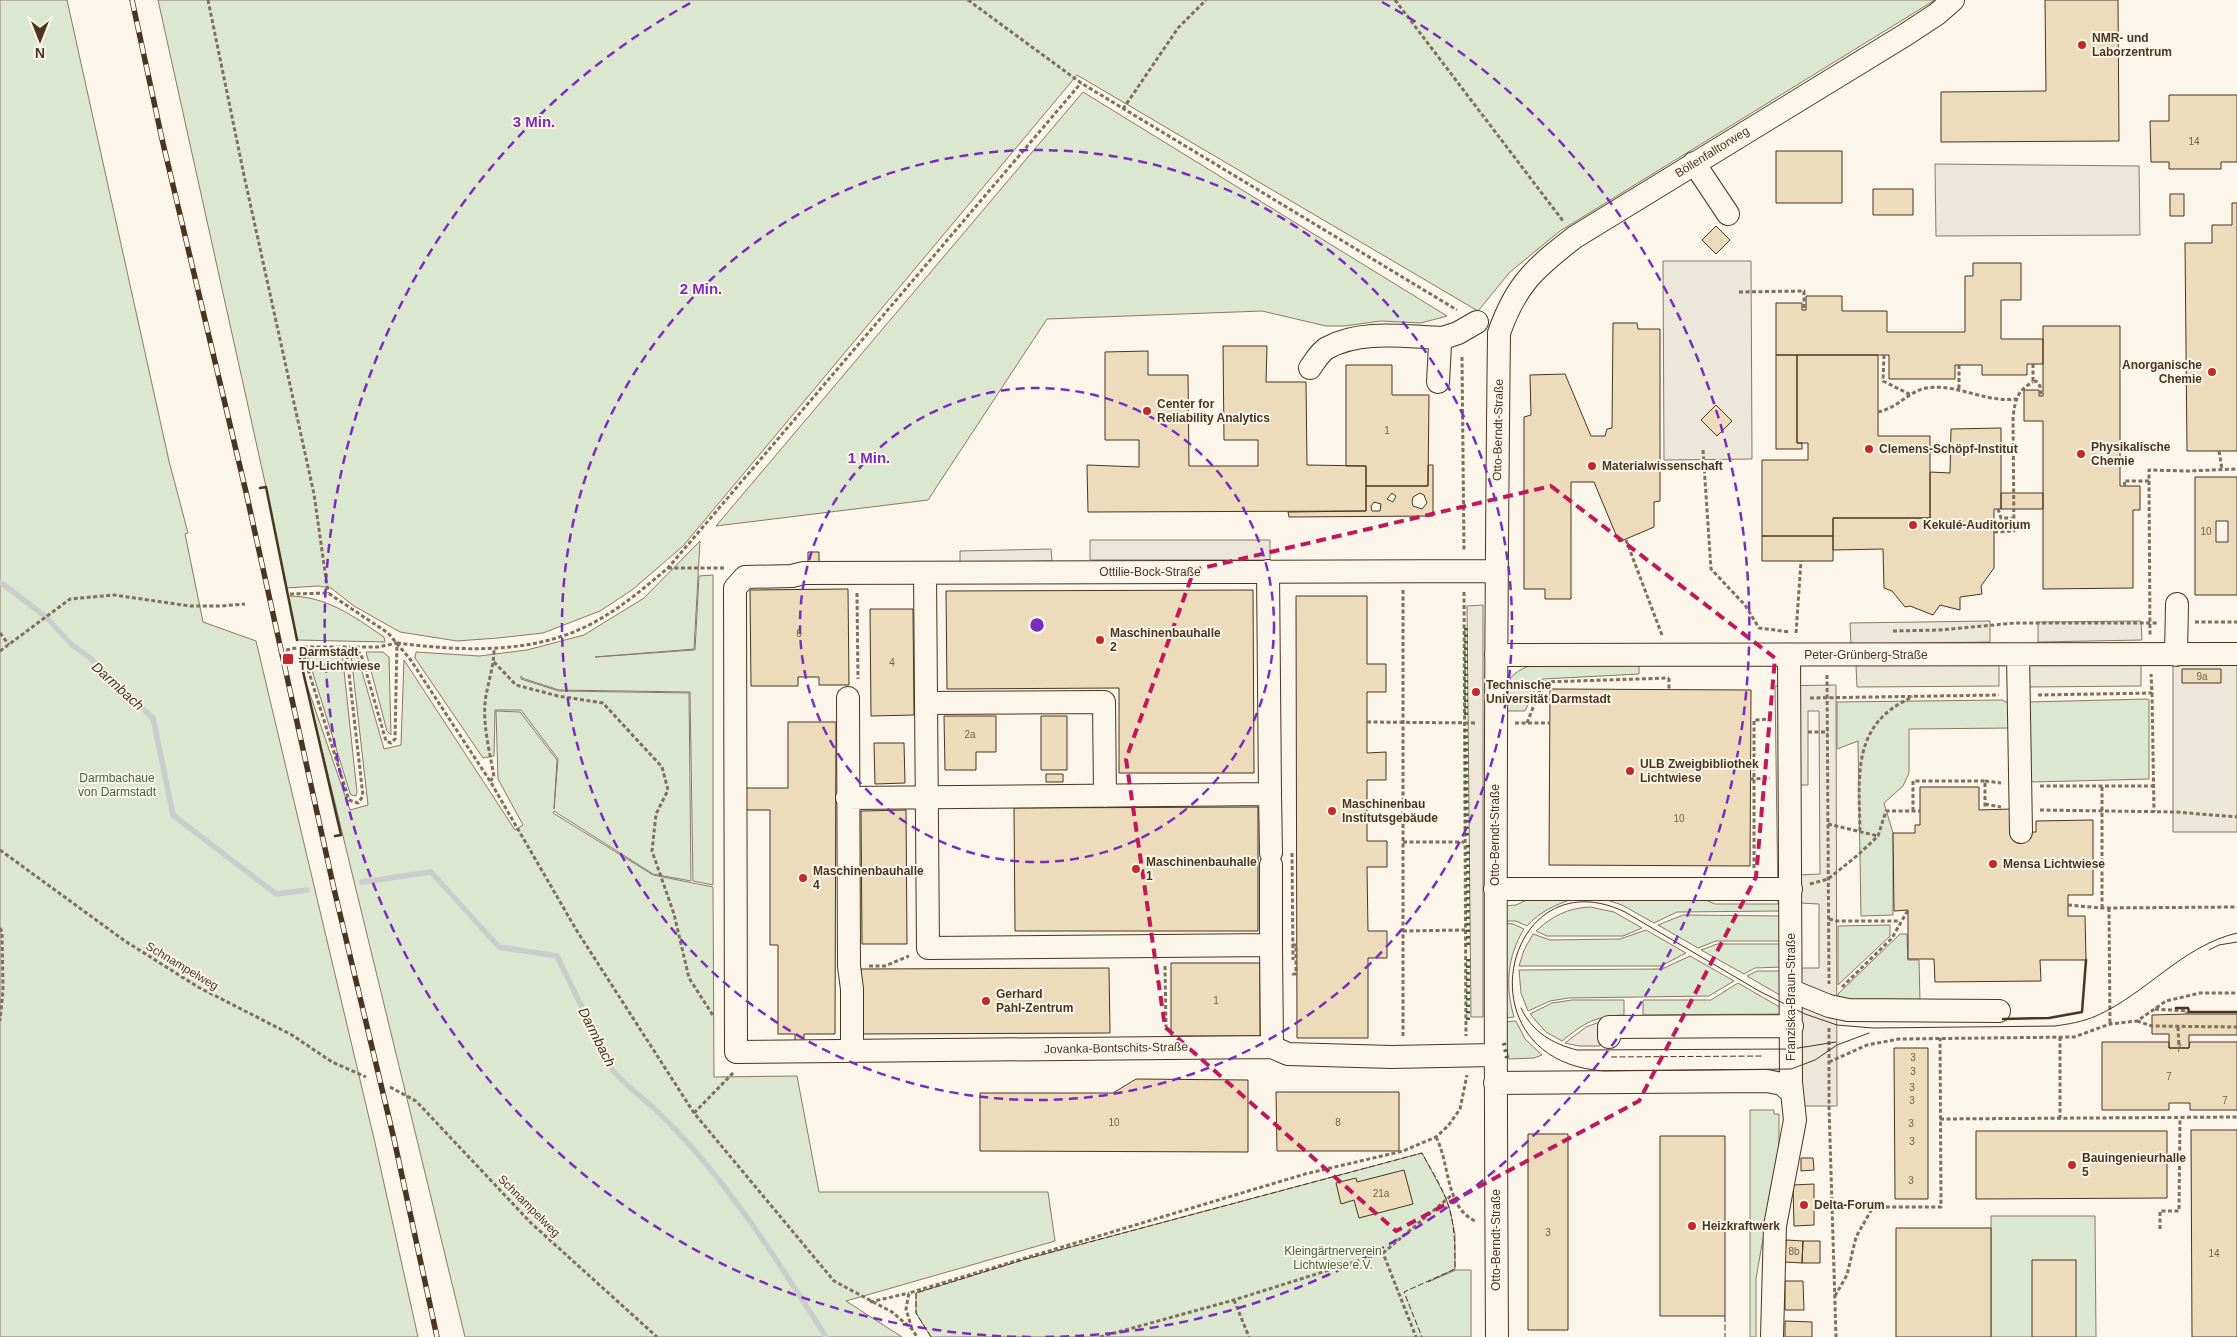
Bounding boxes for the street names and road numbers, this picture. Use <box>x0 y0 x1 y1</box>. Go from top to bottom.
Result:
street label: Böllenfalltorweg <box>1672 124 1752 180</box>
street label: Otto-Berndt-Straße <box>1490 379 1506 481</box>
street label: Ottilie-Bock-Straße <box>1099 565 1201 579</box>
street label: Peter-Grünberg-Straße <box>1804 648 1928 662</box>
street label: Otto-Berndt-Straße <box>1488 784 1502 886</box>
street label: Franziska-Braun-Straße <box>1784 933 1798 1061</box>
street label: Schnampelweg <box>143 939 221 993</box>
street label: Jovanka-Bontschits-Straße <box>1044 1040 1188 1056</box>
street label: Schnampelweg <box>495 1172 563 1240</box>
street label: Otto-Berndt-Straße <box>1489 1189 1503 1291</box>

